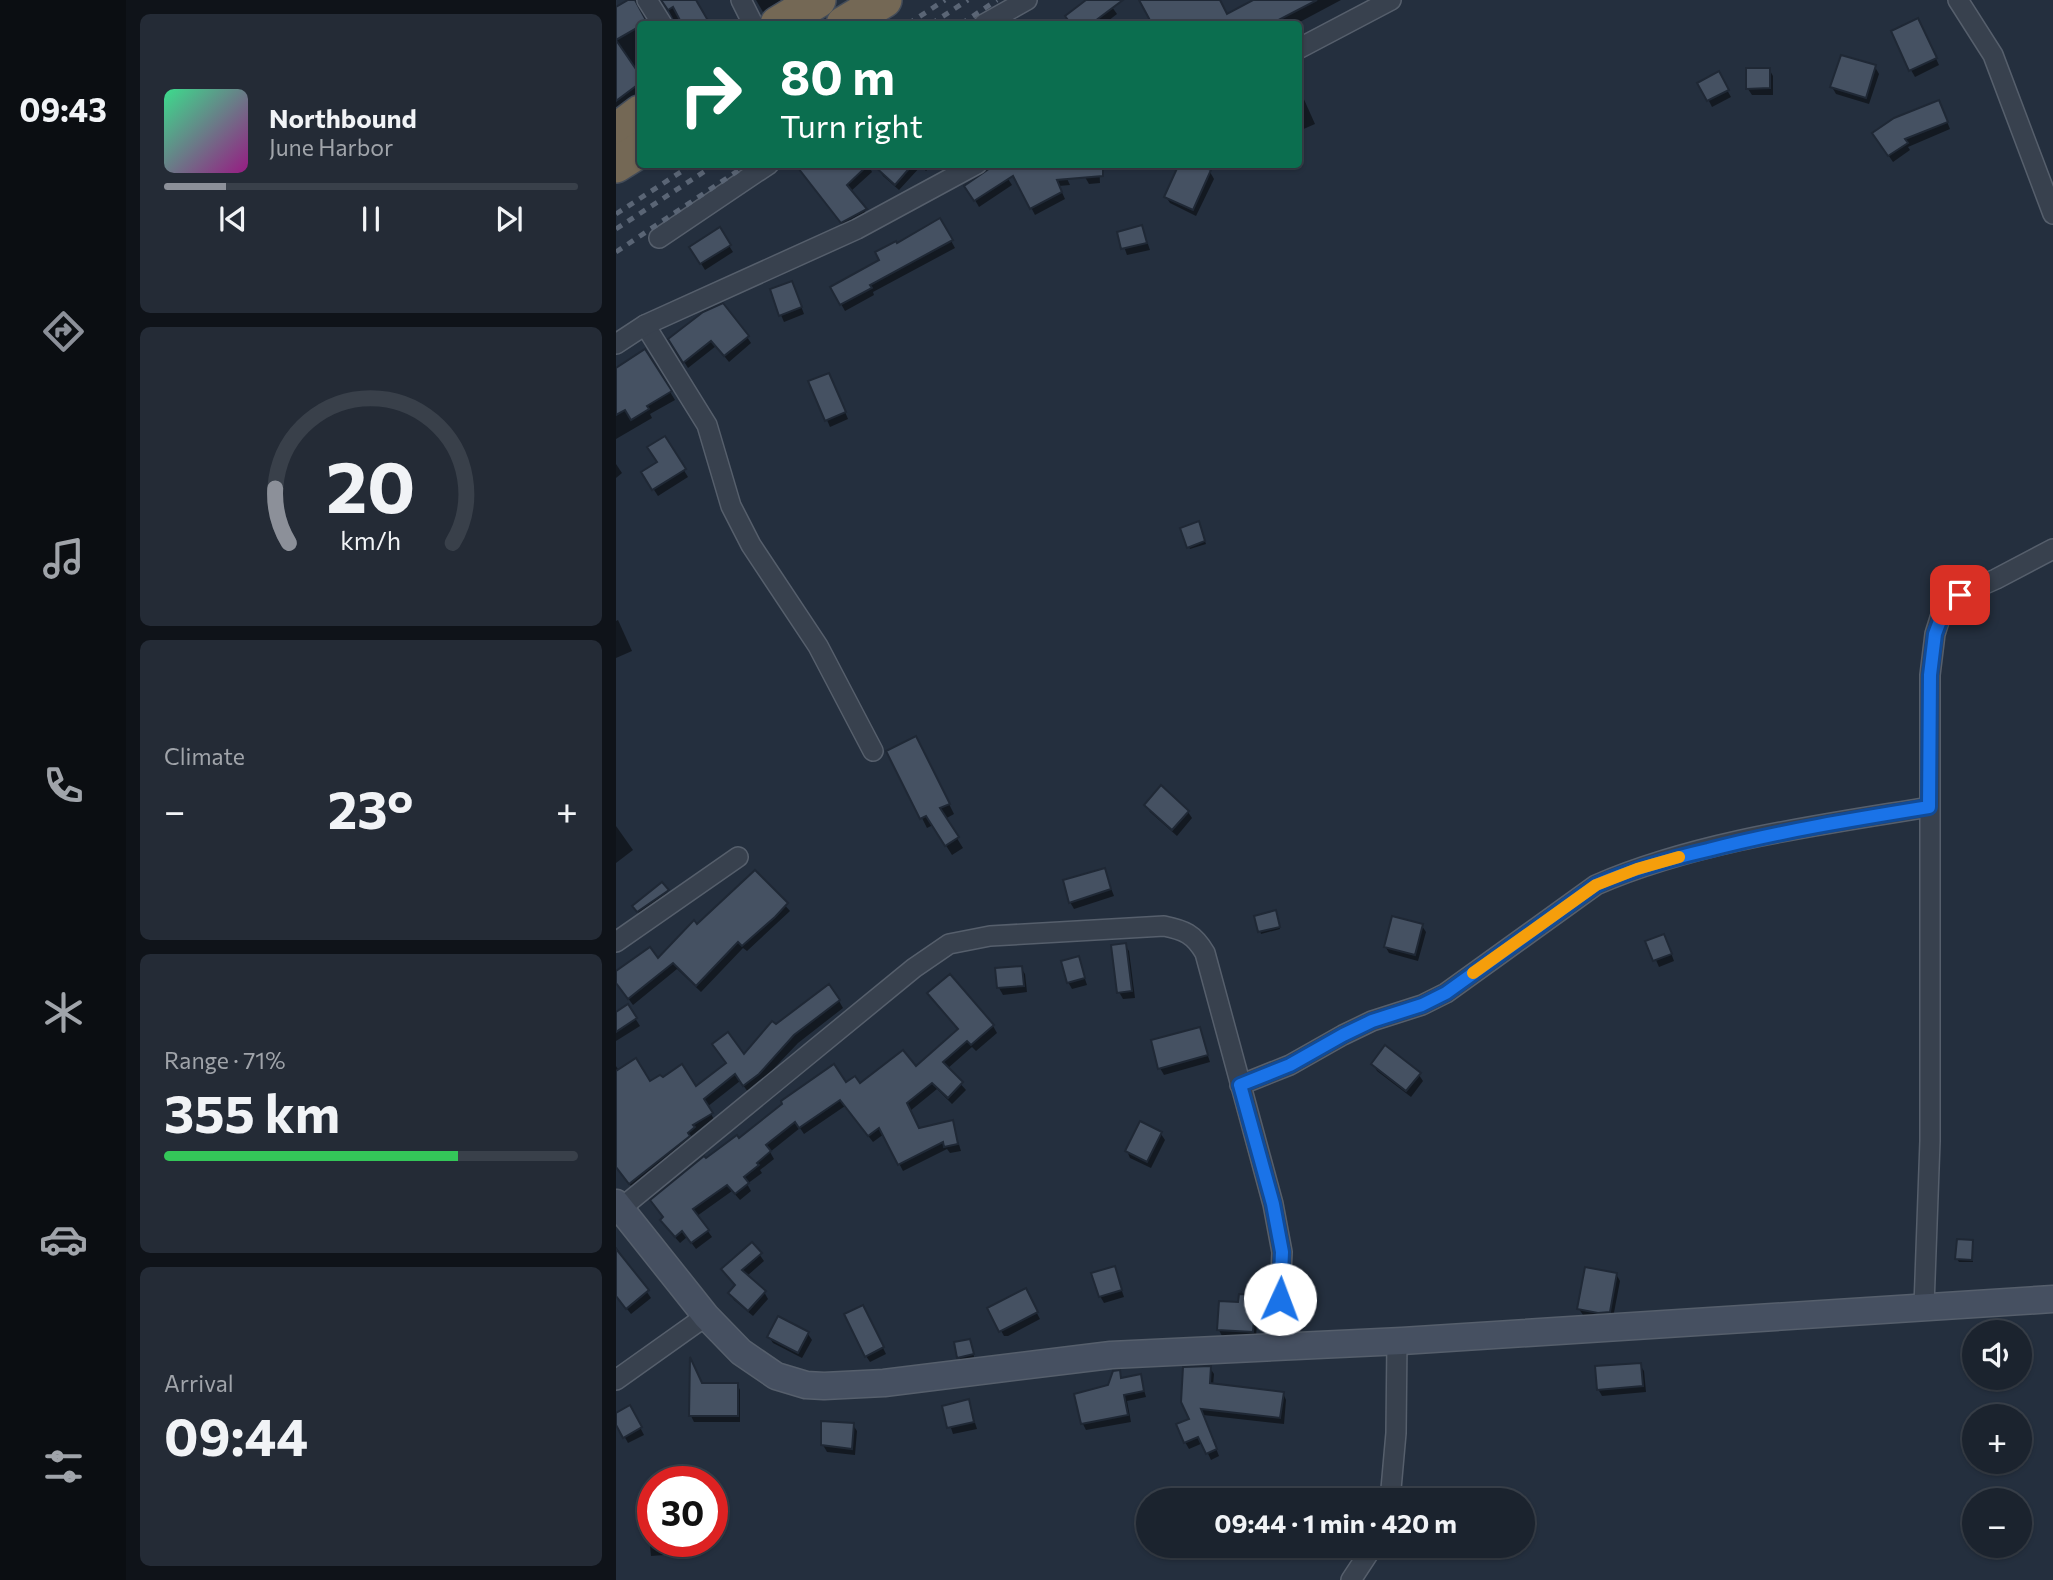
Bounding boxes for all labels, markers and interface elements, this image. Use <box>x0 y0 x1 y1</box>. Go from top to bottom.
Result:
text: 80 m <box>780 45 895 105</box>
icon: right <box>665 49 756 140</box>
text: 09:43 <box>19 89 107 129</box>
text: Northbound <box>269 102 417 133</box>
text: Turn right <box>780 105 923 145</box>
text: June Harbor <box>269 133 393 161</box>
icon: previous <box>214 200 252 238</box>
icon: pause <box>352 200 390 238</box>
icon: next <box>490 200 528 238</box>
icon: directions <box>39 307 88 356</box>
text: 20 <box>326 439 416 528</box>
text: km/h <box>341 525 401 555</box>
icon: music <box>39 534 88 583</box>
pin <box>1930 565 1990 625</box>
icon: arrive <box>1941 576 1979 614</box>
text: Climate <box>164 742 245 770</box>
icon: phone <box>39 761 88 810</box>
text: 23° <box>328 776 414 840</box>
text: − <box>164 786 186 833</box>
text: + <box>556 786 578 833</box>
icon: climate <box>39 988 88 1037</box>
text: Range · 71% <box>164 1046 285 1074</box>
text: 355 km <box>164 1080 340 1144</box>
icon: car <box>39 1215 88 1264</box>
position arrow <box>1243 1262 1317 1336</box>
map controls <box>1962 1320 2032 1558</box>
button: sound <box>1962 1320 2032 1390</box>
text: Arrival <box>164 1369 234 1397</box>
text: 09:44 <box>164 1403 308 1467</box>
button: + <box>1962 1404 2032 1474</box>
icon: filters <box>39 1442 88 1491</box>
speed limit sign: 30 <box>637 1466 728 1557</box>
button: − <box>1962 1488 2032 1558</box>
text: 09:44 · 1 min · 420 m <box>1214 1507 1457 1538</box>

